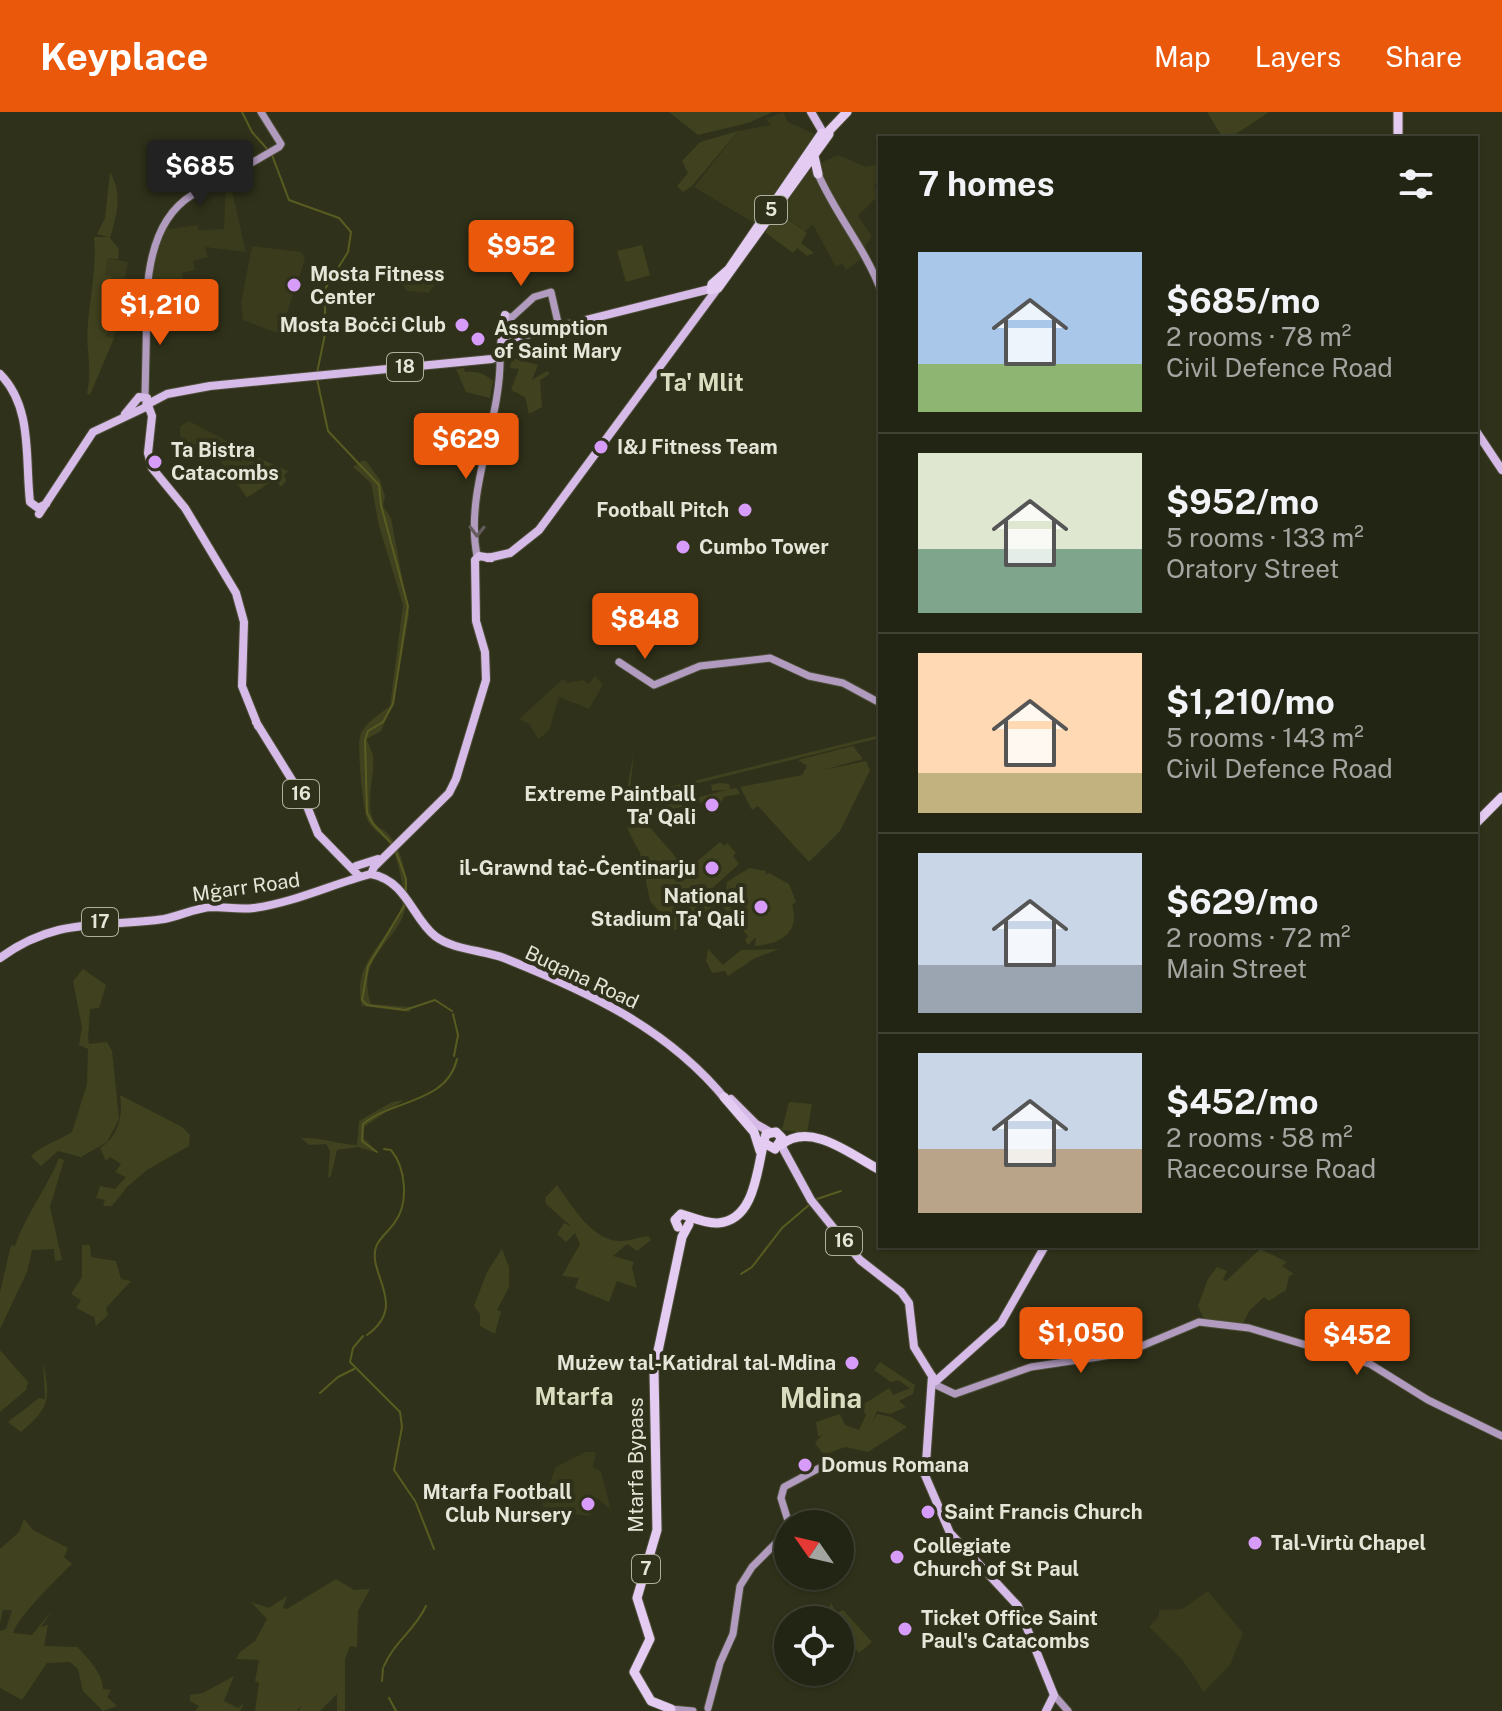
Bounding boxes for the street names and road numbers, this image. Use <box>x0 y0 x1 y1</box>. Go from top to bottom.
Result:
road number: 5 <box>755 196 787 224</box>
road number: 18 <box>387 353 423 381</box>
road number: 16 <box>283 780 319 808</box>
street label: Mġarr Road <box>191 868 301 906</box>
road number: 17 <box>82 908 118 936</box>
street label: Buqana Road <box>521 940 643 1014</box>
road number: 16 <box>826 1227 862 1255</box>
street label: Mtarfa Bypass <box>624 1397 648 1533</box>
road number: 7 <box>632 1555 660 1583</box>

